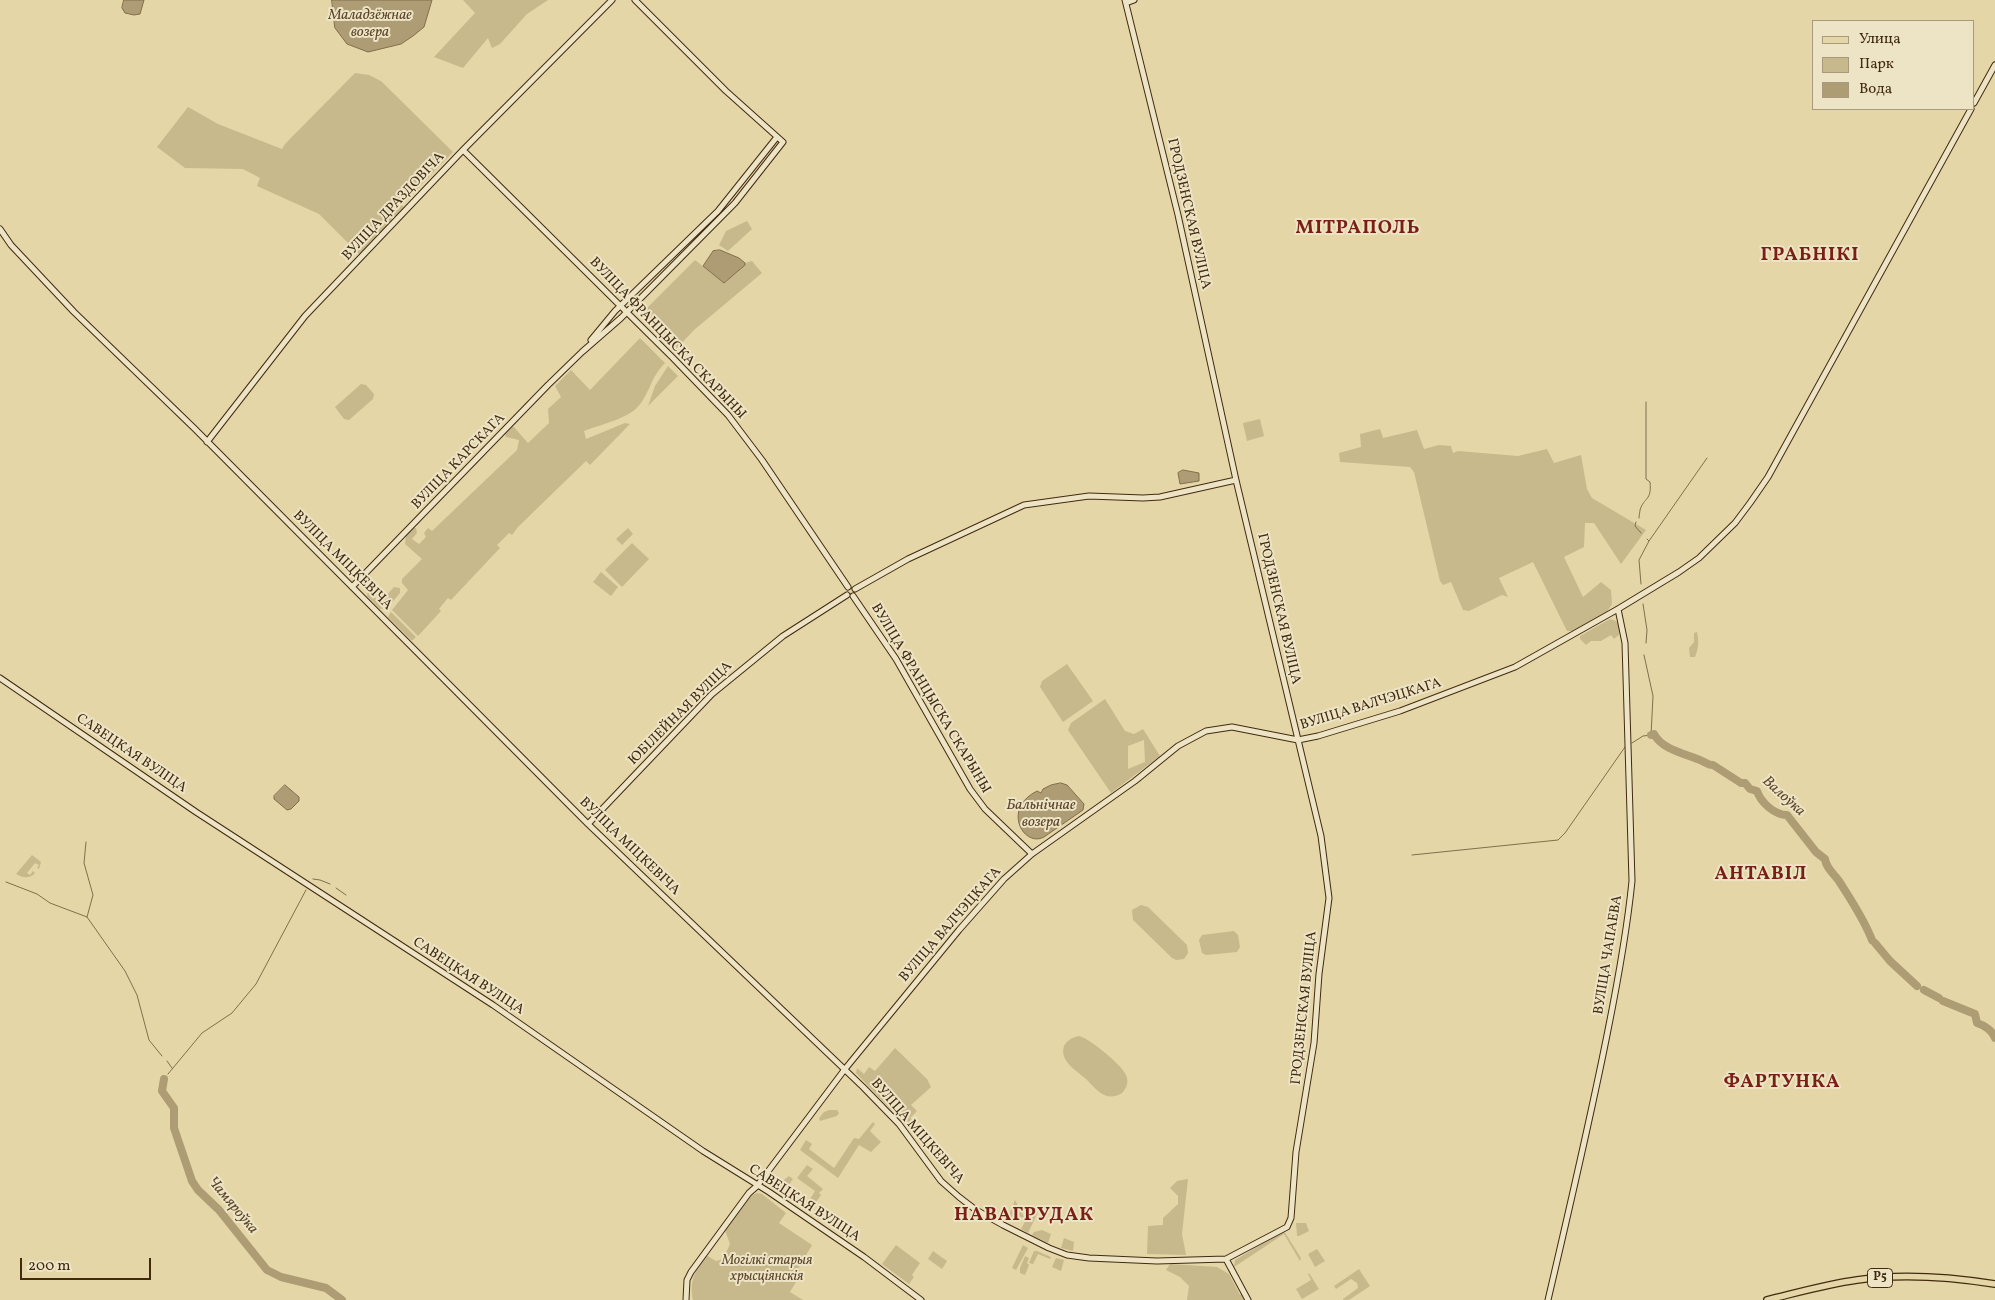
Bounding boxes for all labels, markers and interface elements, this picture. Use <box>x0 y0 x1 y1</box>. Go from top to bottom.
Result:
water label: Маладзёжнае возера <box>328 7 412 42</box>
legend <box>1812 20 1975 110</box>
text: Улица <box>1859 29 1901 50</box>
text: Парк <box>1859 54 1894 75</box>
text: Вода <box>1859 79 1892 100</box>
street label: ГРОДЗЕНСКАЯ ВУЛІЦА <box>1162 137 1214 291</box>
street label: ВУЛІЦА ДРАЗДОВІЧА <box>339 149 449 265</box>
district label: МІТРАПОЛЬ <box>1294 219 1422 241</box>
district label: ГРАБНІКІ <box>1760 246 1860 268</box>
street label: ВУЛІЦА ФРАНЦЫСКА СКАРЫНЫ <box>585 255 749 423</box>
street label: ВУЛІЦА КАРСКАГА <box>409 410 509 514</box>
street label: ВУЛІЦА МІЦКЕВІЧА <box>289 508 395 614</box>
street label: ГРОДЗЕНСКАЯ ВУЛІЦА <box>1252 532 1304 686</box>
street label: ВУЛІЦА ФРАНЦЫСКА СКАРЫНЫ <box>866 601 994 797</box>
street label: ЮБІЛЕЙНАЯ ВУЛІЦА <box>626 659 736 769</box>
street label: ВУЛІЦА ВАЛЧЭЦКАГА <box>1298 675 1444 735</box>
street label: САВЕЦКАЯ ВУЛІЦА <box>73 711 189 797</box>
water label: Валоўка <box>1758 773 1808 821</box>
street label: ВУЛІЦА МІЦКЕВІЧА <box>575 794 683 900</box>
water label: Бальнічнае возера <box>1007 797 1075 832</box>
street label: ВУЛІЦА ВАЛЧЭЦКАГА <box>896 864 1006 986</box>
district label: АНТАВІЛ <box>1714 865 1808 887</box>
street label: ВУЛІЦА ЧАПАЕВА <box>1591 894 1627 1016</box>
street label: ГРОДЗЕНСКАЯ ВУЛІЦА <box>1289 930 1321 1086</box>
street label: САВЕЦКАЯ ВУЛІЦА <box>409 935 527 1019</box>
district label: ФАРТУНКА <box>1722 1073 1842 1095</box>
street label: ВУЛІЦА МІЦКЕВІЧА <box>867 1076 967 1188</box>
street label: САВЕЦКАЯ ВУЛІЦА <box>745 1162 863 1246</box>
water label: Чамяроўка <box>203 1174 261 1238</box>
district label: НАВАГРУДАК <box>953 1206 1095 1228</box>
scale bar <box>22 1248 154 1280</box>
park label: Могілкі старыя хрысціянскія <box>722 1253 812 1285</box>
text: 200 m <box>28 1256 71 1277</box>
road number: Р5 <box>1868 1268 1892 1288</box>

